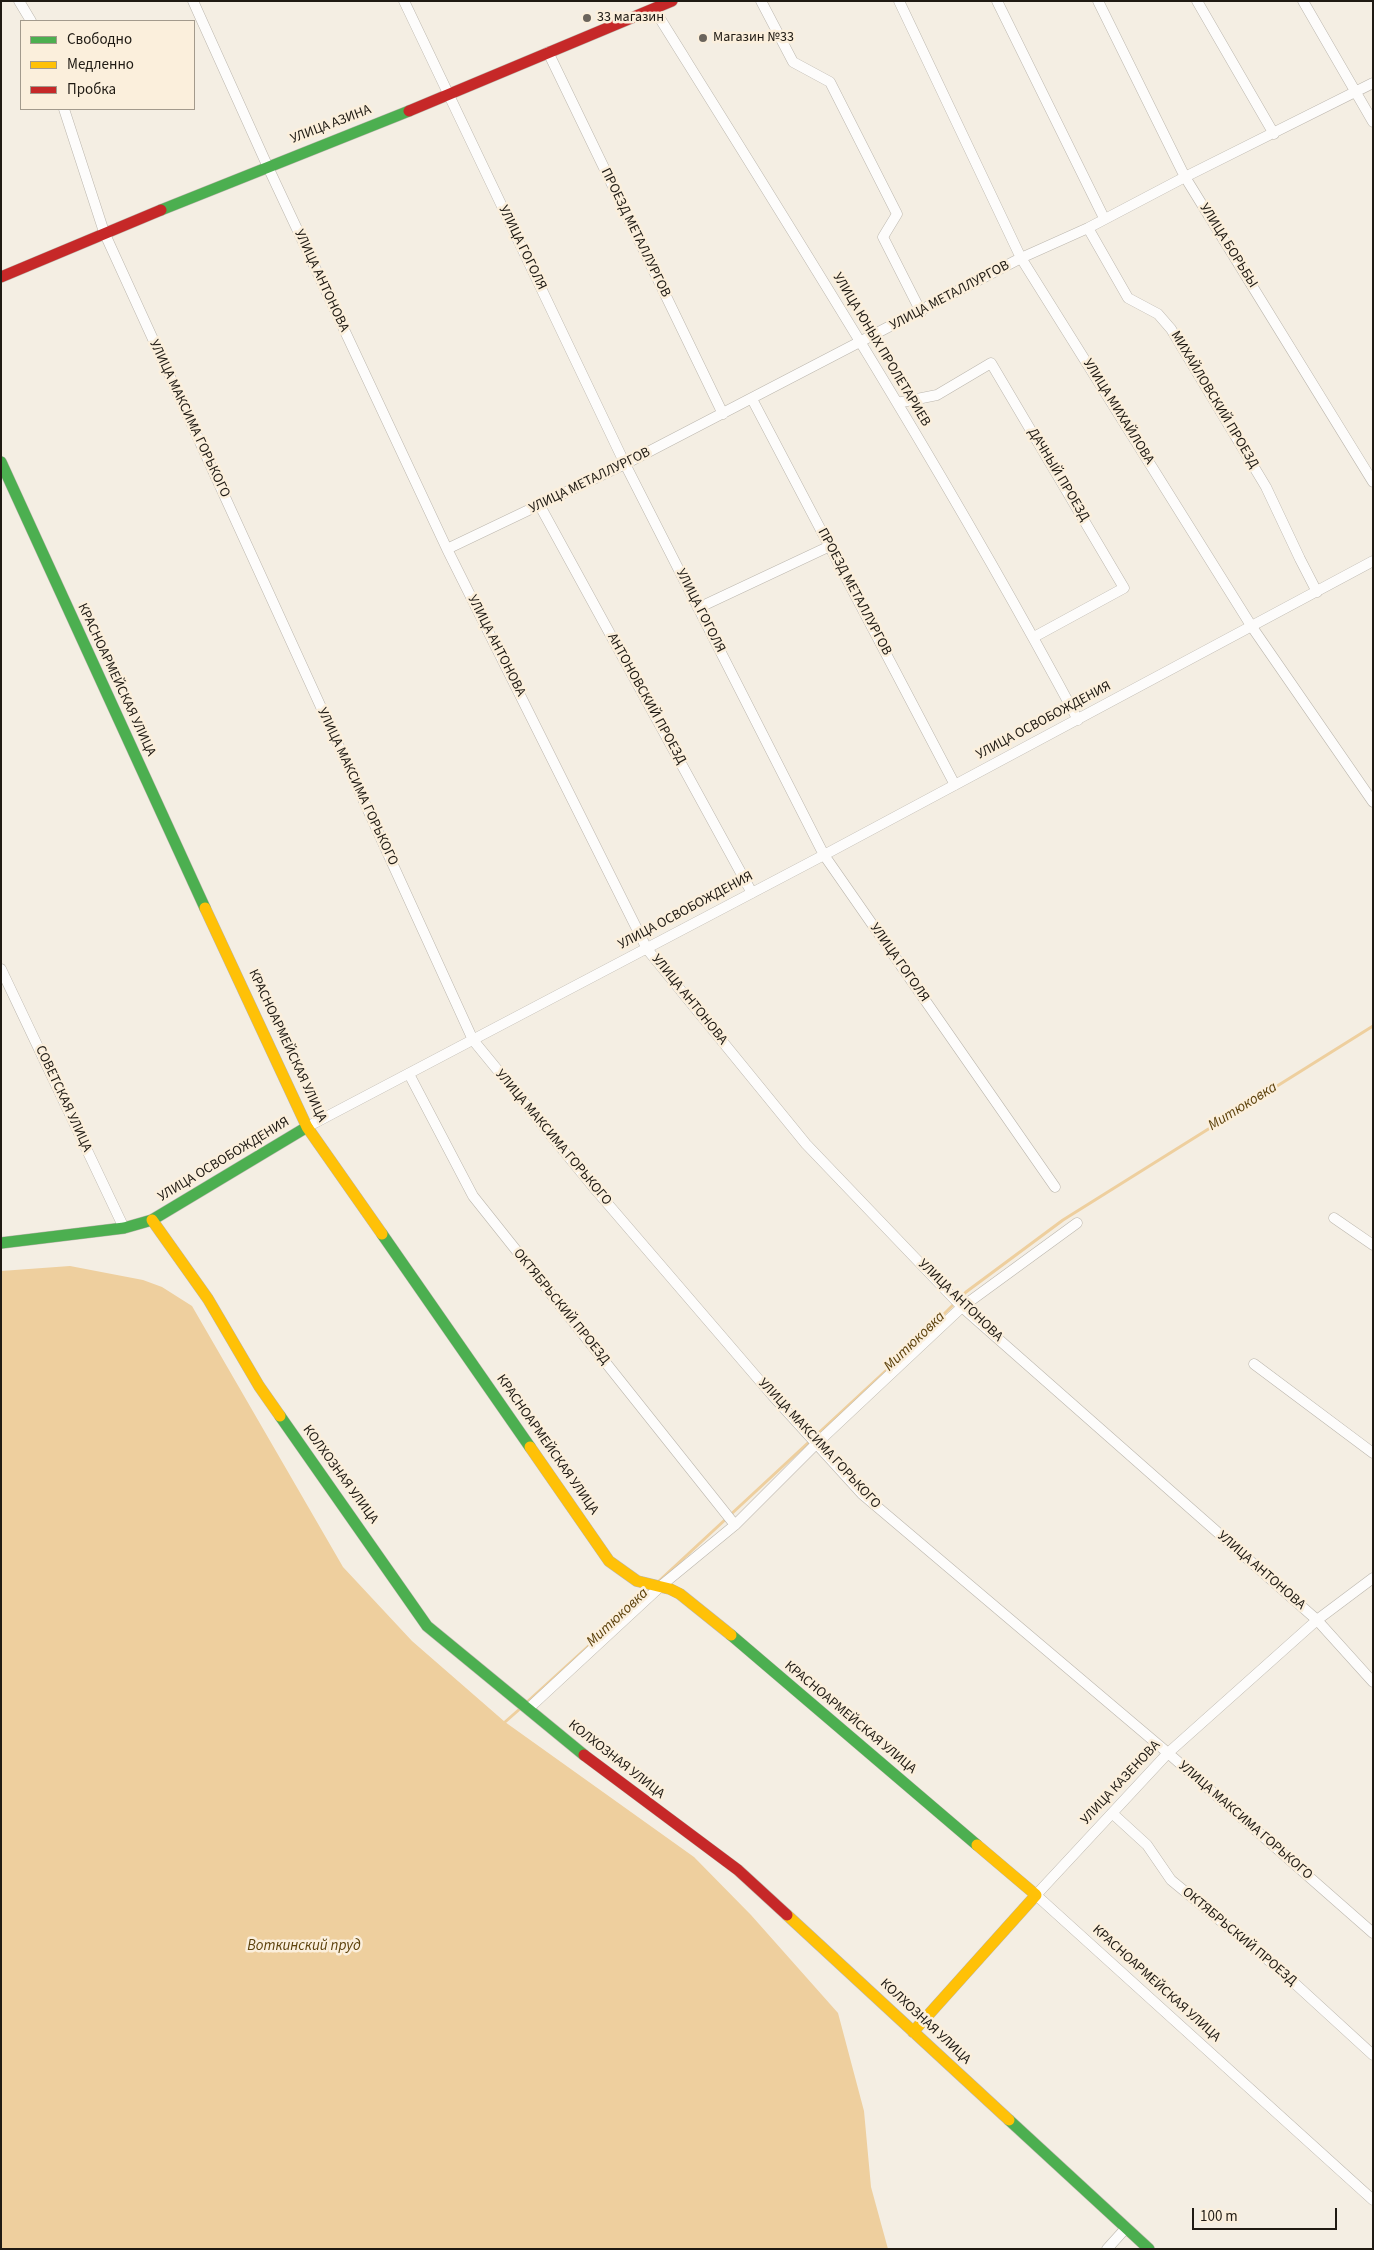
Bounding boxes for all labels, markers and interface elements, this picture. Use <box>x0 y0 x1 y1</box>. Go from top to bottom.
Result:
place label: 33 магазин <box>597 10 664 26</box>
marker: 33 магазин <box>581 12 593 24</box>
legend <box>20 20 195 110</box>
text: Свободно <box>67 29 132 50</box>
place label: Магазин №33 <box>713 30 794 46</box>
marker: Магазин №33 <box>697 32 709 44</box>
text: Медленно <box>67 54 134 75</box>
text: Пробка <box>67 79 116 100</box>
street label: УЛИЦА АЗИНА <box>288 102 374 148</box>
street label: ПРОЕЗД МЕТАЛЛУРГОВ <box>596 166 674 300</box>
street label: УЛИЦА БОРЬБЫ <box>1195 201 1261 291</box>
street label: УЛИЦА ГОГОЛЯ <box>494 203 550 293</box>
street label: УЛИЦА АНТОНОВА <box>290 227 352 335</box>
street label: УЛИЦА МЕТАЛЛУРГОВ <box>887 257 1013 335</box>
street label: УЛИЦА ЮНЫХ ПРОЛЕТАРИЕВ <box>828 270 934 430</box>
street label: МИХАЙЛОВСКИЙ ПРОЕЗД <box>1166 328 1262 472</box>
street label: УЛИЦА МАКСИМА ГОРЬКОГО <box>145 337 233 501</box>
street label: УЛИЦА МИХАЙЛОВА <box>1079 356 1157 468</box>
street label: ДАЧНЫЙ ПРОЕЗД <box>1024 425 1092 525</box>
street label: УЛИЦА МЕТАЛЛУРГОВ <box>527 444 653 518</box>
street label: ПРОЕЗД МЕТАЛЛУРГОВ <box>813 526 895 658</box>
street label: УЛИЦА ГОГОЛЯ <box>672 566 728 656</box>
street label: УЛИЦА АНТОНОВА <box>463 593 529 699</box>
street label: КРАСНОАРМЕЙСКАЯ УЛИЦА <box>73 601 159 759</box>
street label: АНТОНОВСКИЙ ПРОЕЗД <box>603 631 689 767</box>
street label: УЛИЦА ОСВОБОЖДЕНИЯ <box>974 678 1114 764</box>
street label: УЛИЦА МАКСИМА ГОРЬКОГО <box>313 705 401 869</box>
street label: УЛИЦА ОСВОБОЖДЕНИЯ <box>616 868 756 954</box>
street label: УЛИЦА ГОГОЛЯ <box>866 921 932 1005</box>
street label: УЛИЦА АНТОНОВА <box>647 951 731 1049</box>
street label: КРАСНОАРМЕЙСКАЯ УЛИЦА <box>244 967 330 1125</box>
street label: СОВЕТСКАЯ УЛИЦА <box>31 1043 95 1155</box>
street label: УЛИЦА МАКСИМА ГОРЬКОГО <box>491 1067 615 1209</box>
water label: Митюковка <box>1205 1079 1281 1135</box>
street label: УЛИЦА ОСВОБОЖДЕНИЯ <box>155 1114 293 1206</box>
street label: ОКТЯБРЬСКИЙ ПРОЕЗД <box>509 1246 613 1368</box>
street label: УЛИЦА АНТОНОВА <box>914 1256 1006 1346</box>
water label: Митюковка <box>881 1308 949 1376</box>
street label: КРАСНОАРМЕЙСКАЯ УЛИЦА <box>492 1372 602 1518</box>
street label: УЛИЦА МАКСИМА ГОРЬКОГО <box>754 1375 884 1513</box>
street label: КОЛХОЗНАЯ УЛИЦА <box>299 1422 381 1528</box>
street label: УЛИЦА АНТОНОВА <box>1214 1528 1308 1614</box>
water label: Митюковка <box>583 1585 653 1651</box>
street label: КРАСНОАРМЕЙСКАЯ УЛИЦА <box>781 1658 919 1778</box>
street label: КОЛХОЗНАЯ УЛИЦА <box>564 1717 668 1803</box>
street label: УЛИЦА КАЗЕНОВА <box>1078 1737 1164 1829</box>
street label: УЛИЦА МАКСИМА ГОРЬКОГО <box>1175 1758 1315 1884</box>
street label: ОКТЯБРЬСКИЙ ПРОЕЗД <box>1178 1884 1300 1990</box>
street label: КРАСНОАРМЕЙСКАЯ УЛИЦА <box>1088 1922 1224 2046</box>
water label: Воткинский пруд <box>247 1938 361 1956</box>
street label: КОЛХОЗНАЯ УЛИЦА <box>876 1976 974 2068</box>
scale bar <box>1194 2198 1339 2230</box>
text: 100 m <box>1200 2206 1238 2227</box>

